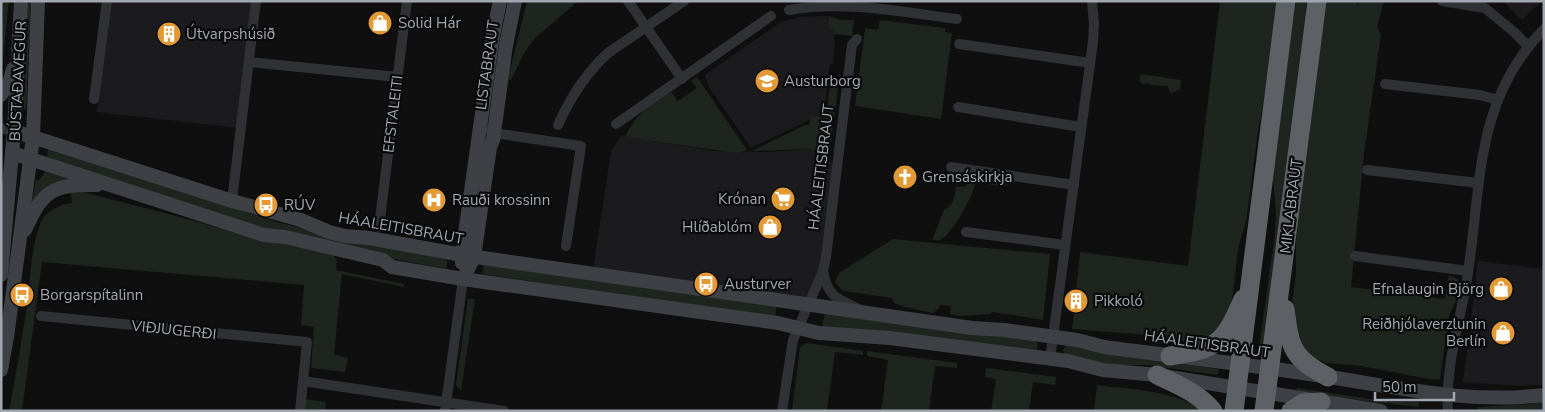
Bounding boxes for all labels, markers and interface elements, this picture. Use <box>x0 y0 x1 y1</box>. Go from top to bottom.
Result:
shop icon: Solid Hár <box>367 10 393 36</box>
place label: Solid Hár <box>398 13 461 33</box>
street label: LISTABRAUT <box>471 19 503 111</box>
street label: BÚSTAÐAVEGUR <box>4 20 31 142</box>
building icon: Útvarpshúsið <box>156 21 182 47</box>
place label: Útvarpshúsið <box>186 23 275 44</box>
school or university icon: Austurborg <box>754 68 780 94</box>
place label: Austurborg <box>784 71 861 91</box>
street label: EFSTALEITI <box>378 74 408 154</box>
street label: HÁALEITISBRAUT <box>803 103 839 231</box>
street label: MIKLABRAUT <box>1275 157 1307 255</box>
church icon: Grensáskirkja <box>892 164 918 190</box>
place label: Grensáskirkja <box>922 167 1012 187</box>
supermarket icon: Krónan <box>770 186 796 212</box>
hospital icon: Rauði krossinn <box>421 187 447 213</box>
place label: Krónan <box>718 189 766 209</box>
place label: Rauði krossinn <box>452 190 550 210</box>
bus stop icon: RÚV <box>253 192 279 218</box>
place label: RÚV <box>284 194 316 215</box>
street label: HÁALEITISBRAUT <box>337 207 465 249</box>
shop icon: Hlíðablóm <box>757 214 783 240</box>
place label: Hlíðablóm <box>682 217 752 237</box>
bus stop icon: Austurver <box>693 271 719 297</box>
place label: Austurver <box>724 274 792 294</box>
shop icon: Efnalaugin Björg <box>1488 276 1514 302</box>
place label: Efnalaugin Björg <box>1372 279 1484 299</box>
bus stop icon: Borgarspítalinn <box>9 282 35 308</box>
place label: Borgarspítalinn <box>40 285 143 305</box>
building icon: Pikkoló <box>1063 288 1089 314</box>
place label: Pikkoló <box>1094 291 1143 311</box>
place label: Reiðhjólaverzlunin Berlín <box>1362 314 1486 351</box>
street label: VIÐJUGERÐI <box>130 315 217 344</box>
shop icon: Reiðhjólaverzlunin Berlín <box>1490 320 1516 346</box>
street label: HÁALEITISBRAUT <box>1143 325 1271 363</box>
scale bar <box>1375 370 1454 402</box>
text: 50 m <box>1382 377 1417 397</box>

